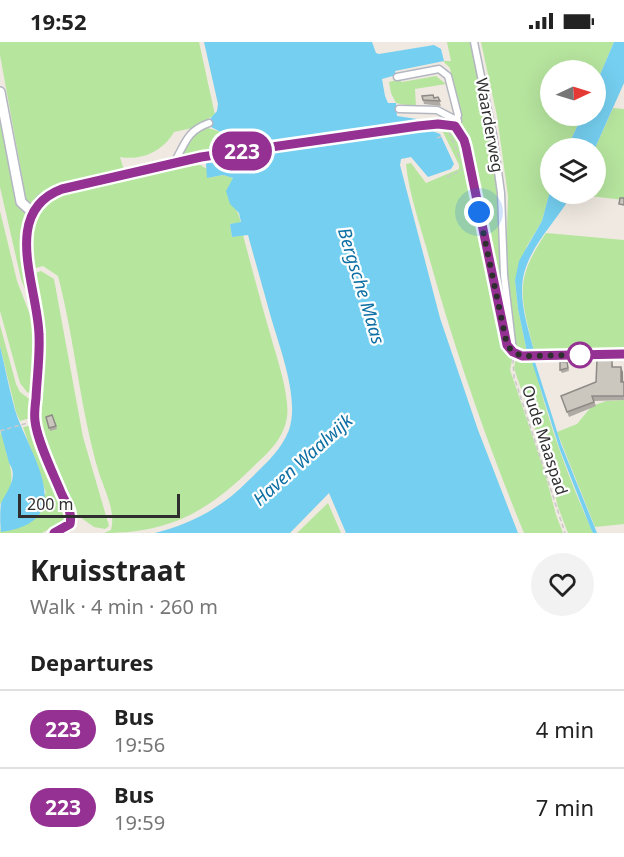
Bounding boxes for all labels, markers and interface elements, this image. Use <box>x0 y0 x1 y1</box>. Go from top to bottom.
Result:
text: 19:52 <box>30 6 87 36</box>
north arrow <box>540 60 606 126</box>
map controls <box>540 60 606 204</box>
street label: Waarderweg <box>471 76 509 174</box>
line badge: 223 <box>208 132 276 170</box>
text: 223 <box>224 137 260 165</box>
button: layers <box>540 138 606 204</box>
your location <box>464 197 494 227</box>
water label: Bergsche Maas <box>333 225 391 347</box>
unlabelled marker <box>567 342 593 368</box>
street label: Oude Maaspad <box>517 382 573 498</box>
water label: Haven Waalwijk <box>247 407 358 510</box>
scale bar <box>18 491 180 519</box>
text: 200 m <box>27 493 74 515</box>
text: Kruisstraat <box>30 551 186 589</box>
button: heart <box>531 553 594 616</box>
text: Walk · 4 min · 260 m <box>30 593 218 620</box>
text: Departures <box>30 647 154 677</box>
text: Bus <box>114 701 154 731</box>
text: 4 min <box>536 714 594 744</box>
text: 223 <box>45 715 81 743</box>
text: 19:56 <box>114 731 165 758</box>
text: Bus <box>114 779 154 809</box>
text: 7 min <box>536 792 594 822</box>
text: 223 <box>45 793 81 821</box>
text: 19:59 <box>114 809 165 836</box>

